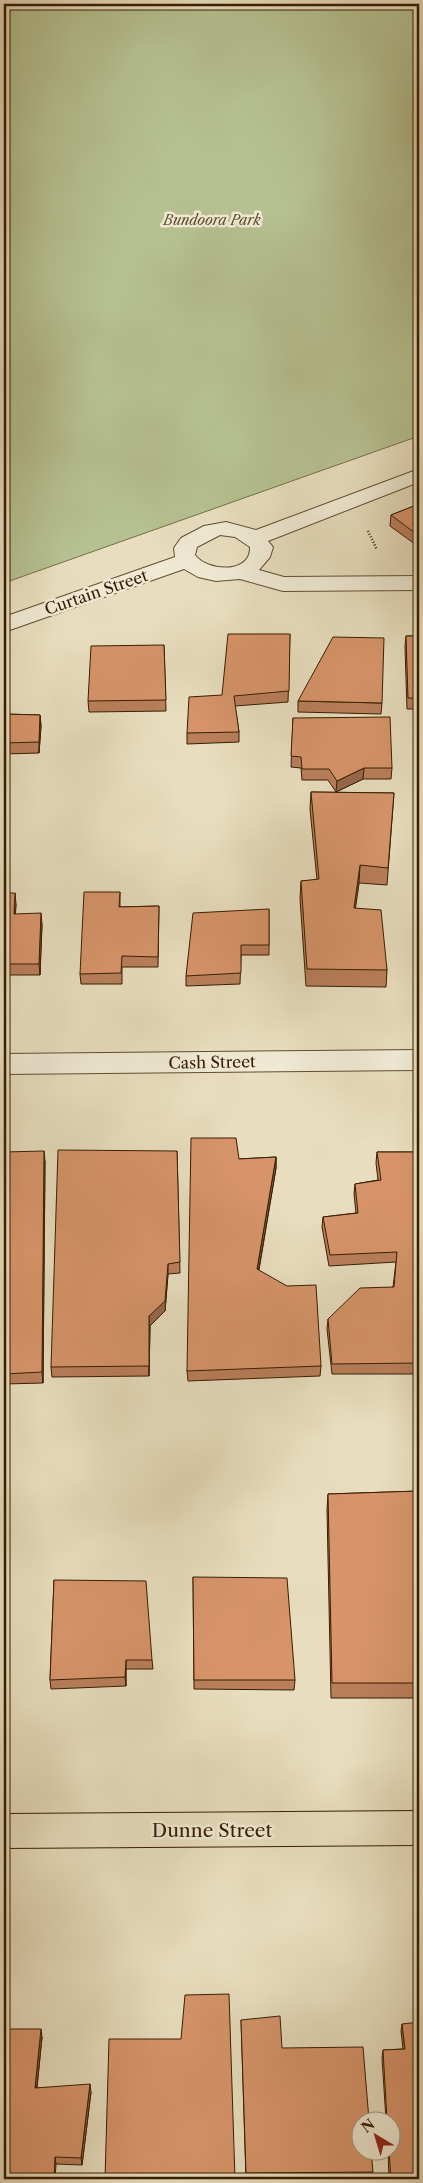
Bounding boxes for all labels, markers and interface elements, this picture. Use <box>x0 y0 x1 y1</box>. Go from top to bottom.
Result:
park label: Bundoora Park <box>162 211 261 229</box>
street label: Curtain Street <box>42 565 150 619</box>
street label: Cash Street <box>168 1051 256 1073</box>
street label: Dunne Street <box>152 1819 272 1842</box>
north arrow <box>350 2110 400 2160</box>
text: N <box>358 2115 378 2137</box>

